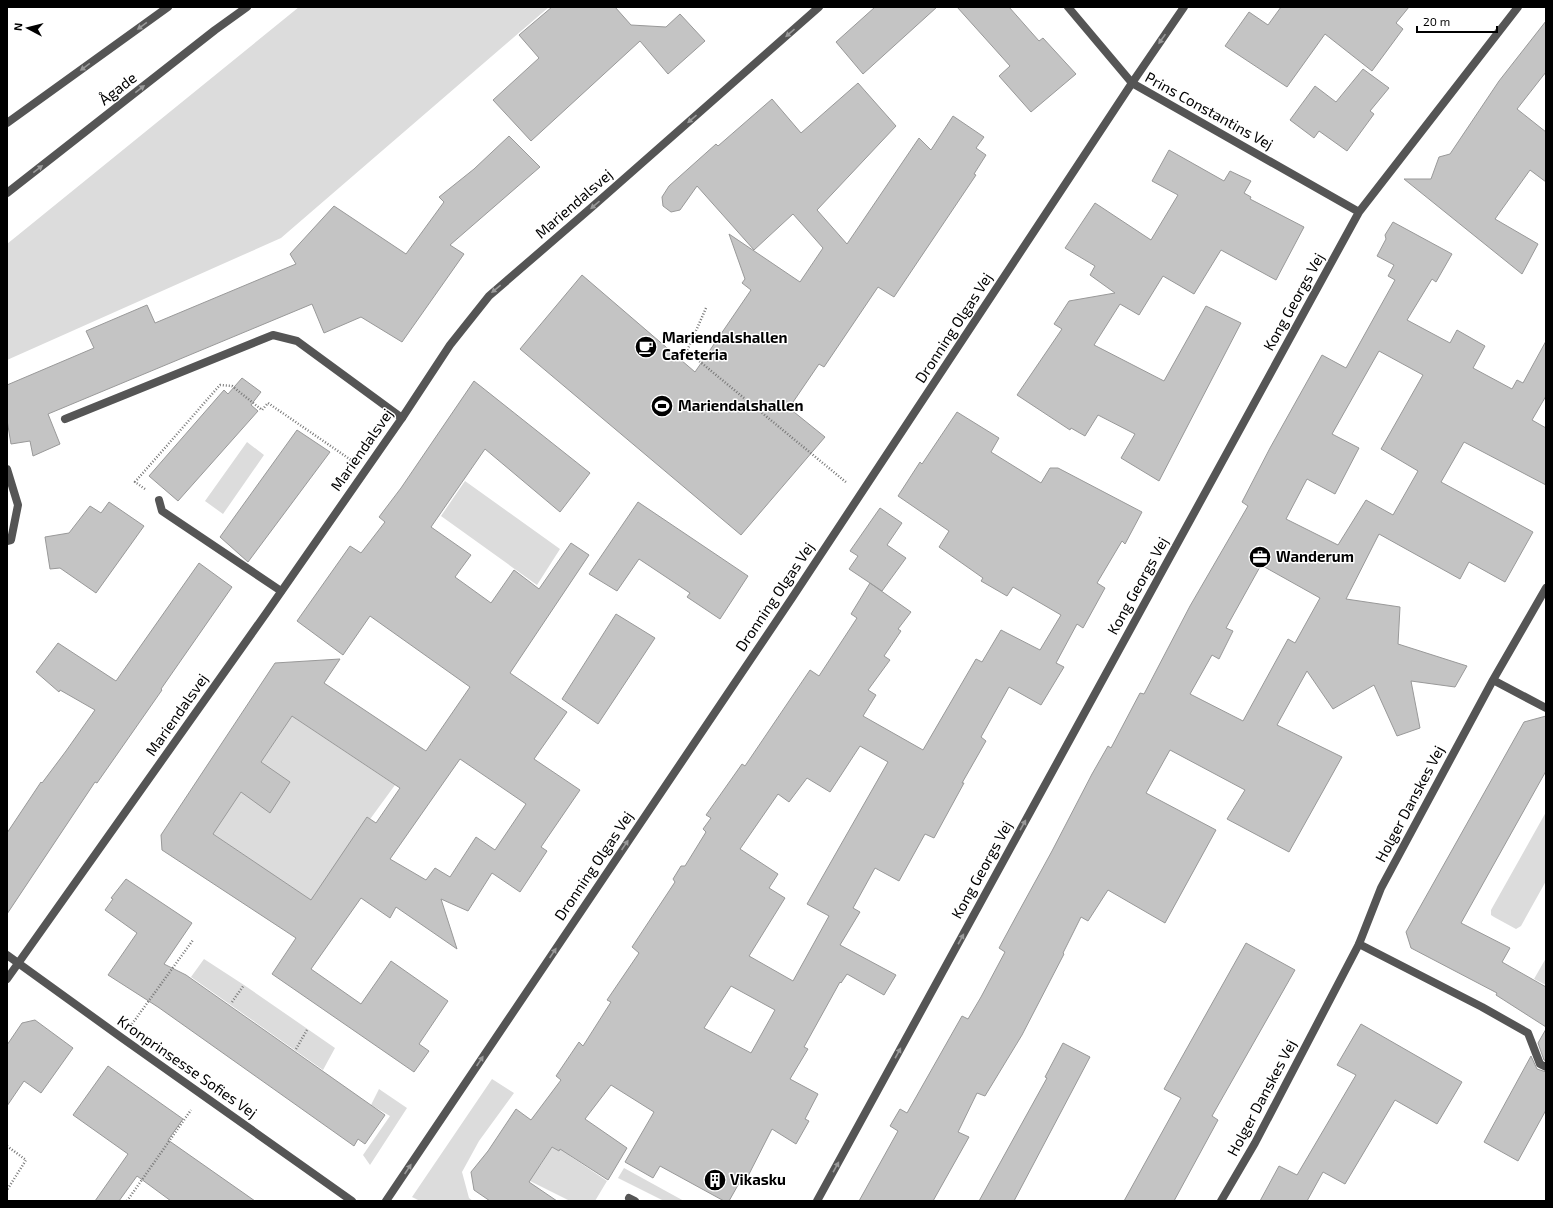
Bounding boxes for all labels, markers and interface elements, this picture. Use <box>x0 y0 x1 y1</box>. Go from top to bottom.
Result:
north arrow <box>8 8 48 48</box>
scale bar <box>1417 8 1497 34</box>
text: 20 m <box>1423 14 1450 28</box>
text: N <box>11 22 25 31</box>
one-way arrow <box>137 22 147 30</box>
one-way arrow <box>785 28 795 37</box>
one-way arrow <box>1158 34 1166 44</box>
one-way arrow <box>79 63 90 71</box>
street label: Prins Constantins Vej <box>1142 67 1277 154</box>
street label: Ågade <box>95 68 140 108</box>
one-way arrow <box>135 85 145 93</box>
one-way arrow <box>687 114 698 123</box>
one-way arrow <box>32 165 43 174</box>
street label: Mariendalsvej <box>531 165 616 242</box>
one-way arrow <box>590 200 600 209</box>
street label: Kong Georgs Vej <box>1259 250 1328 354</box>
street label: Dronning Olgas Vej <box>911 269 996 387</box>
one-way arrow <box>491 285 502 294</box>
place label: Mariendalshallen Cafeteria <box>662 328 788 363</box>
cafe icon: Mariendalshallen Cafeteria <box>633 334 659 360</box>
sports icon: Mariendalshallen <box>649 393 675 419</box>
place label: Mariendalshallen <box>678 396 804 414</box>
street label: Mariendalsvej <box>326 405 397 495</box>
street label: Kong Georgs Vej <box>1103 534 1172 638</box>
street label: Dronning Olgas Vej <box>731 538 818 655</box>
office icon: Wanderum <box>1247 544 1273 570</box>
place label: Wanderum <box>1276 547 1354 565</box>
street label: Mariendalsvej <box>141 670 212 760</box>
street label: Holger Danskes Vej <box>1371 742 1448 865</box>
street label: Dronning Olgas Vej <box>550 807 637 924</box>
street label: Kong Georgs Vej <box>947 818 1016 922</box>
one-way arrow <box>1020 819 1027 831</box>
one-way arrow <box>621 840 629 850</box>
one-way arrow <box>957 933 964 945</box>
one-way arrow <box>549 948 557 958</box>
street label: Kronprinsesse Sofies Vej <box>114 1011 261 1122</box>
street label: Holger Danskes Vej <box>1223 1036 1300 1159</box>
one-way arrow <box>895 1047 902 1059</box>
one-way arrow <box>476 1056 484 1066</box>
one-way arrow <box>832 1161 839 1173</box>
one-way arrow <box>404 1163 411 1174</box>
building icon: Vikasku <box>702 1167 728 1193</box>
place label: Vikasku <box>730 1170 786 1188</box>

